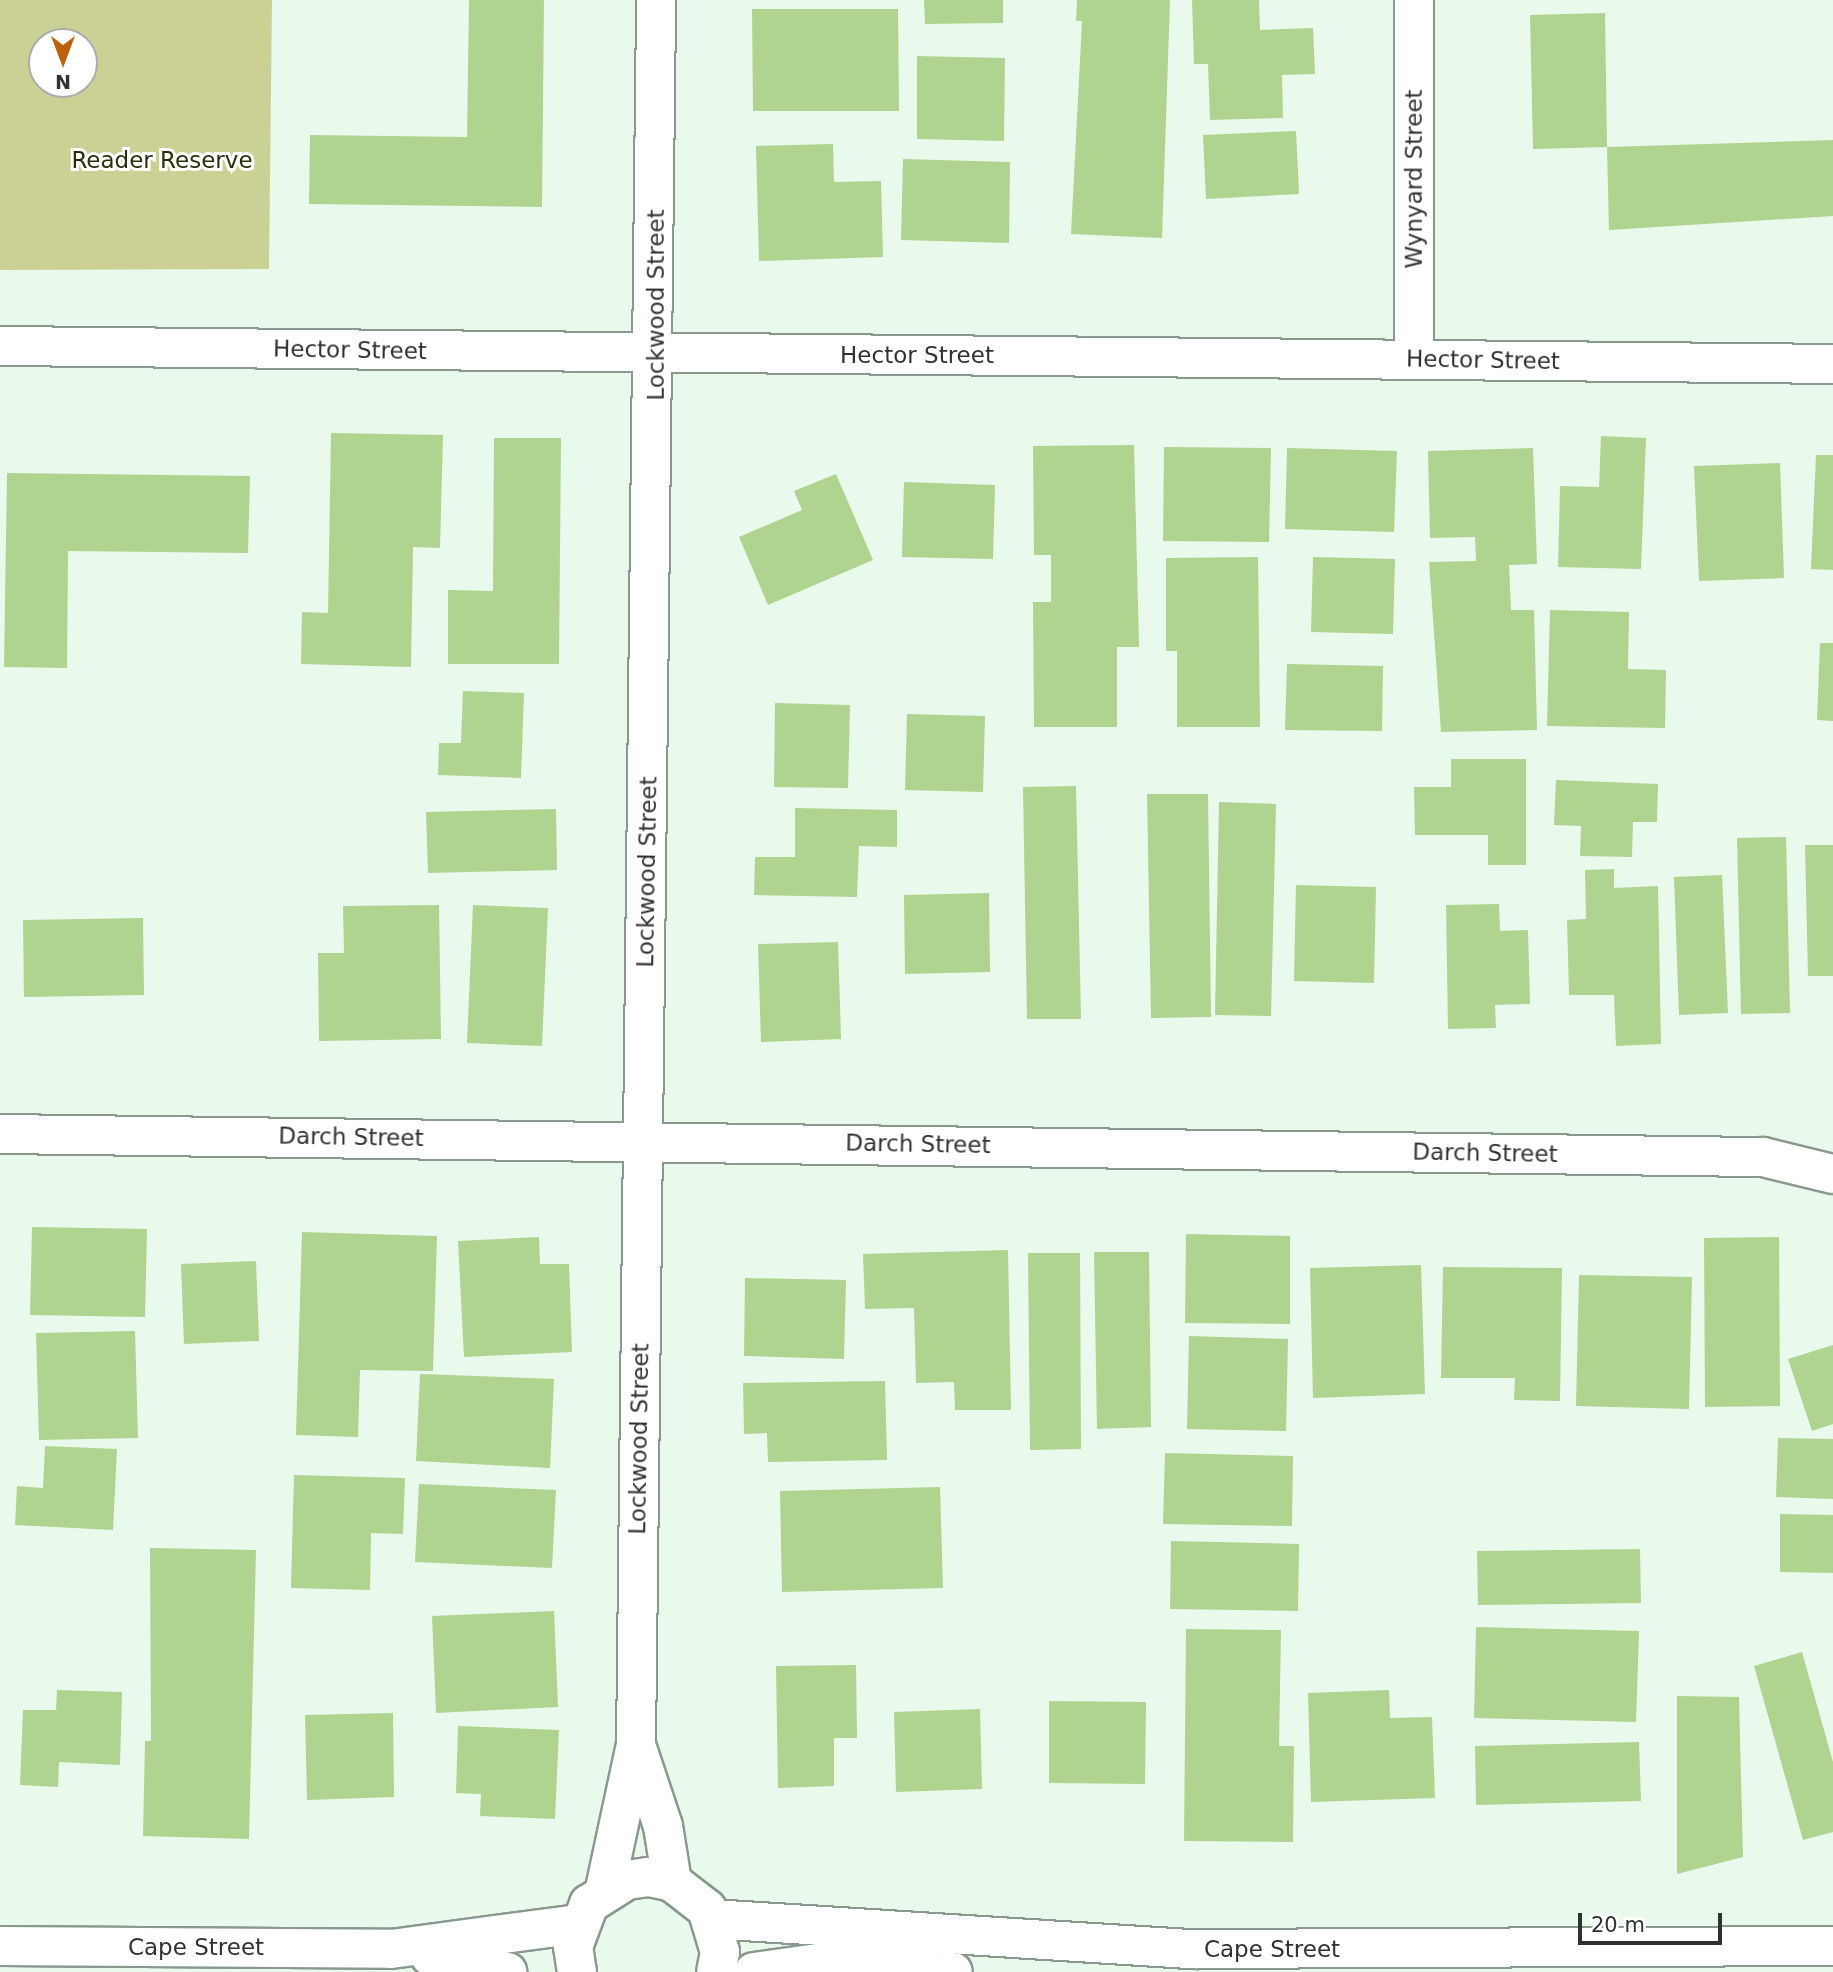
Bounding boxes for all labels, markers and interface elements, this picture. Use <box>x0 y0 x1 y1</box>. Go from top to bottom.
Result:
north arrow <box>28 28 98 98</box>
text: N <box>55 71 71 93</box>
street label: Wynyard Street <box>1400 89 1428 269</box>
park label: Reader Reserve <box>71 146 253 174</box>
street label: Lockwood Street <box>642 209 670 401</box>
street label: Hector Street <box>273 335 427 365</box>
street label: Hector Street <box>840 341 994 369</box>
street label: Hector Street <box>1406 345 1560 375</box>
street label: Lockwood Street <box>632 776 662 968</box>
street label: Darch Street <box>278 1122 424 1152</box>
street label: Darch Street <box>845 1129 991 1159</box>
street label: Darch Street <box>1412 1138 1558 1168</box>
street label: Lockwood Street <box>624 1343 654 1535</box>
scale bar <box>1581 1898 1724 1942</box>
text: 20 m <box>1591 1913 1645 1937</box>
street label: Cape Street <box>128 1933 264 1961</box>
street label: Cape Street <box>1204 1935 1340 1963</box>

